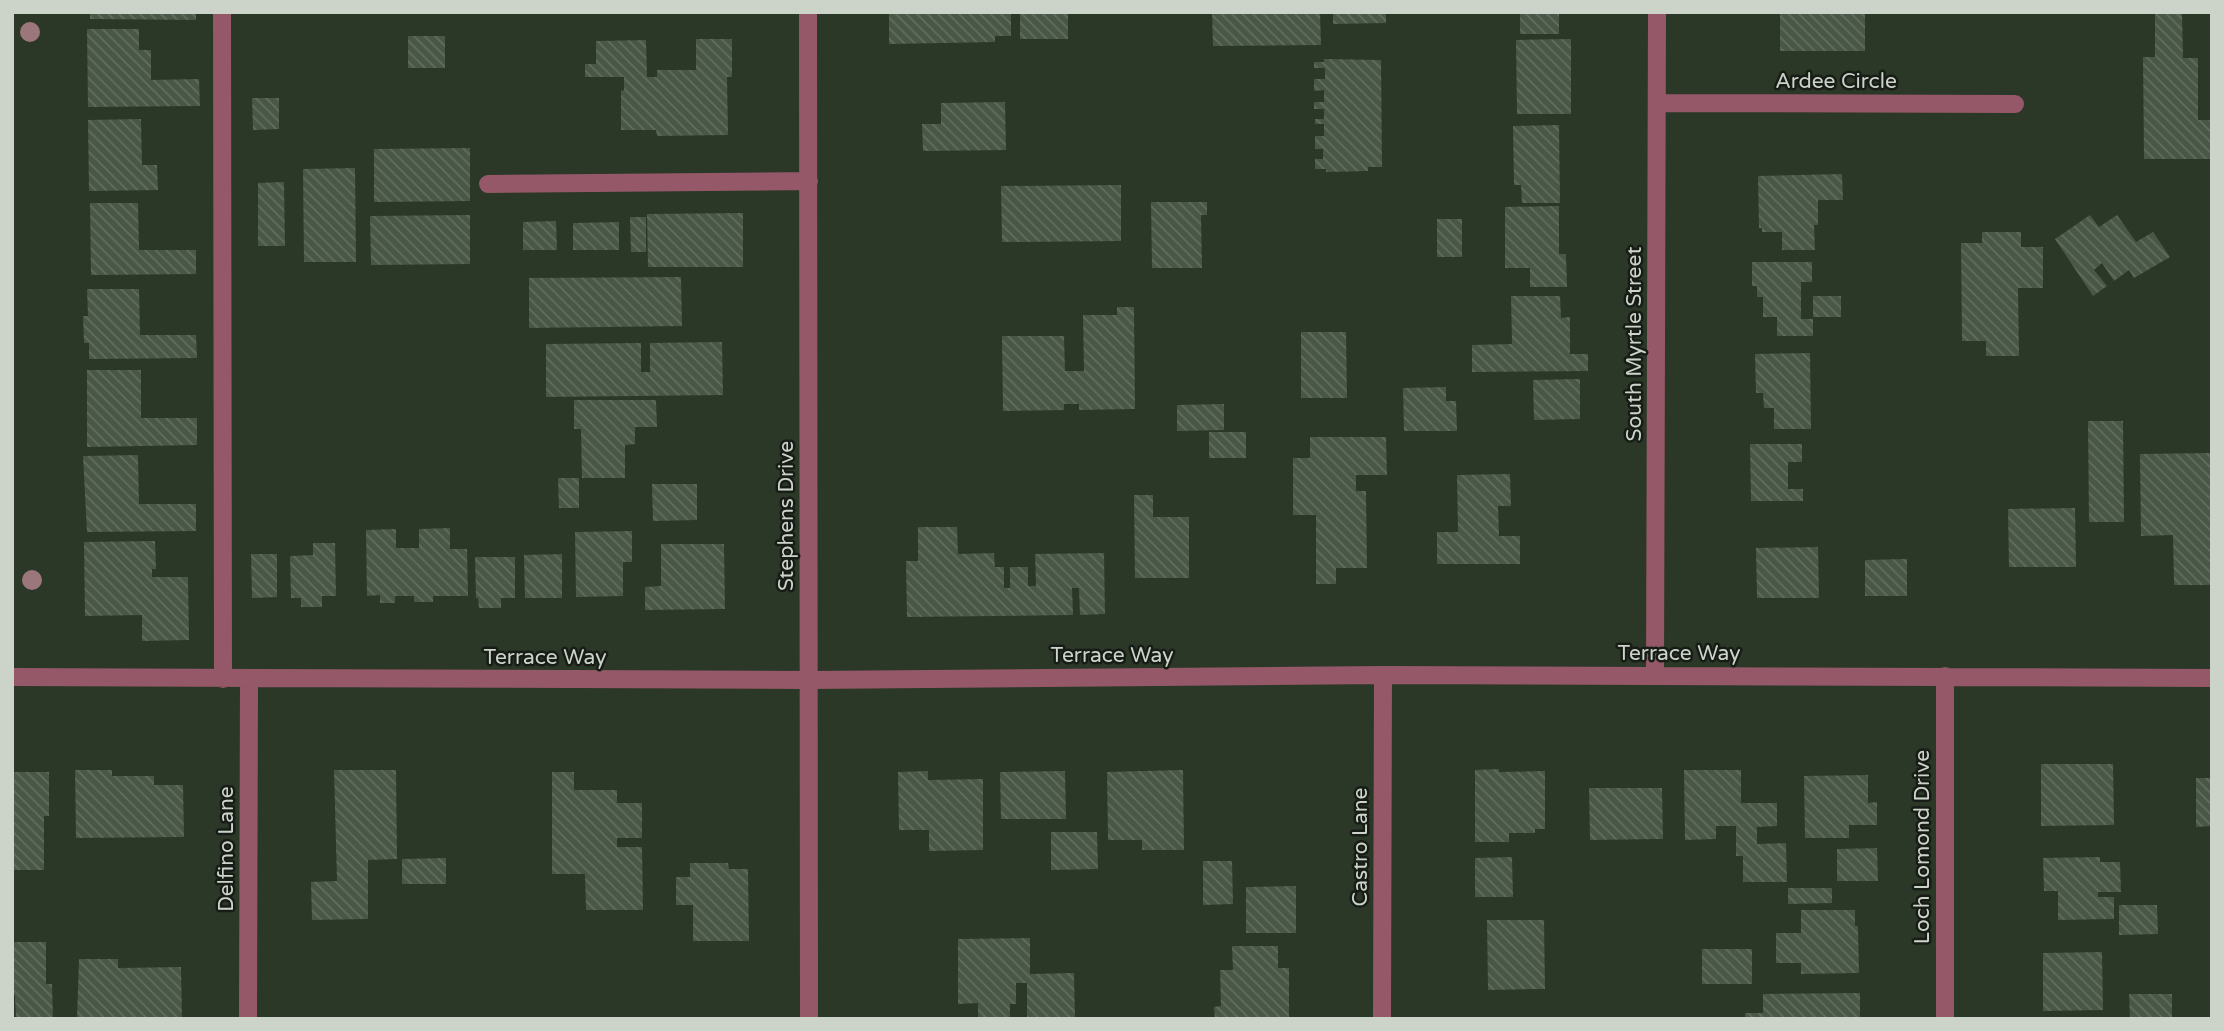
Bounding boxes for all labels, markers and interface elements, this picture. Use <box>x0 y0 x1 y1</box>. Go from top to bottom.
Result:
street label: Ardee Circle <box>1775 69 1897 94</box>
street label: South Myrtle Street <box>1622 247 1647 441</box>
street label: Stephens Drive <box>774 441 799 591</box>
street label: Terrace Way <box>1618 641 1740 666</box>
street label: Terrace Way <box>1051 643 1173 668</box>
street label: Terrace Way <box>484 645 606 670</box>
street label: Loch Lomond Drive <box>1910 750 1935 944</box>
street label: Delfino Lane <box>214 786 239 912</box>
street label: Castro Lane <box>1348 787 1373 906</box>

